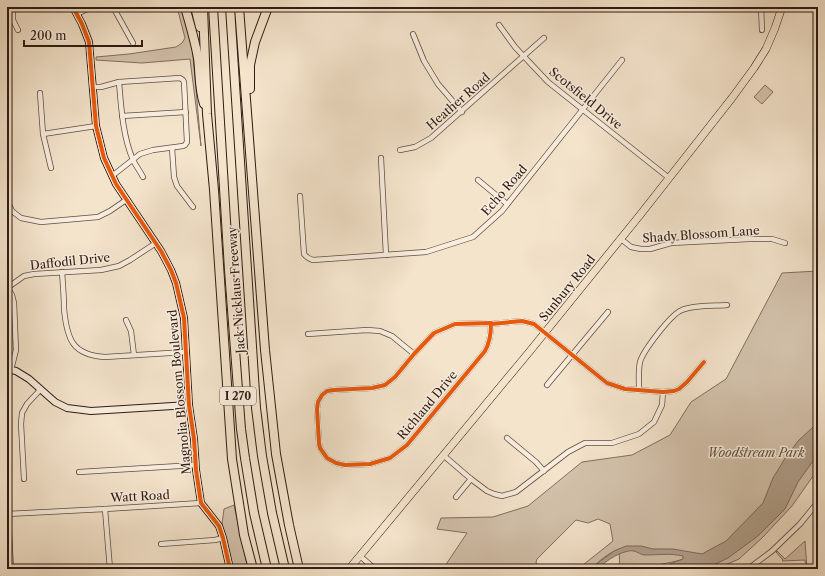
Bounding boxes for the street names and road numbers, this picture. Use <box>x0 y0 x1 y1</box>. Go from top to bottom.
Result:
street label: Scotsfield Drive <box>546 64 626 132</box>
street label: Heather Road <box>423 69 493 133</box>
street label: Echo Road <box>478 161 531 218</box>
street label: Shady Blossom Lane <box>642 222 760 246</box>
street label: Jack Nicklaus Freeway <box>224 226 248 356</box>
street label: Daffodil Drive <box>29 249 111 273</box>
street label: Sunbury Road <box>536 251 599 324</box>
street label: Magnolia Blossom Boulevard <box>164 308 194 475</box>
street label: Richland Drive <box>394 367 460 443</box>
road number: I 270 <box>220 387 256 405</box>
street label: Watt Road <box>109 487 171 505</box>

